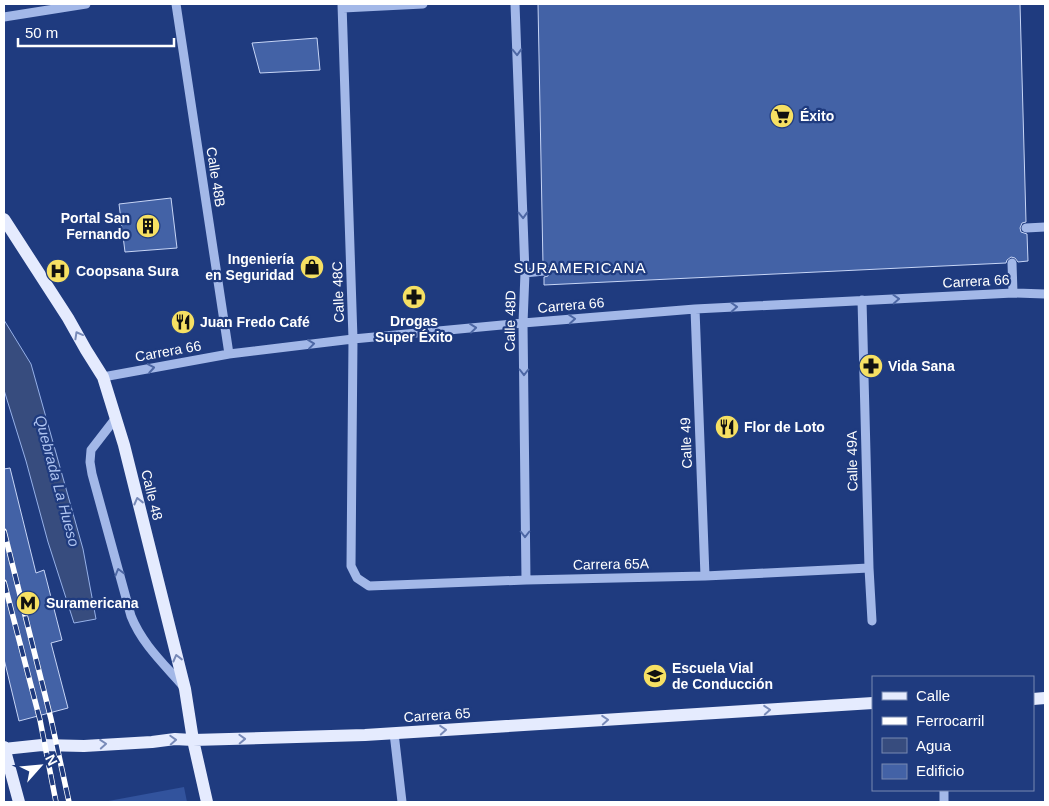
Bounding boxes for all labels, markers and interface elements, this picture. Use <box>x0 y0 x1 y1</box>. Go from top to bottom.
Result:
scale bar <box>18 15 174 47</box>
text: 50 m <box>25 24 58 41</box>
one-way arrow <box>512 49 522 57</box>
supermarket icon: Éxito <box>769 103 795 129</box>
place label: Éxito <box>800 108 834 124</box>
street label: Calle 48B <box>203 146 229 208</box>
place label: Portal San Fernando <box>61 210 130 242</box>
one-way arrow <box>518 212 528 219</box>
building icon: Portal San Fernando <box>135 213 161 239</box>
place label: Ingeniería en Seguridad <box>205 251 294 283</box>
shop icon: Ingeniería en Seguridad <box>299 254 325 280</box>
hospital icon: Coopsana Sura <box>45 258 71 284</box>
district label: SURAMERICANA <box>514 259 646 276</box>
street label: Calle 48C <box>329 261 347 323</box>
place label: Coopsana Sura <box>76 263 179 279</box>
street label: Carrera 66 <box>942 271 1010 291</box>
pharmacy icon: Drogas Super Éxito <box>401 284 427 310</box>
street label: Calle 48D <box>501 290 519 352</box>
one-way arrow <box>893 293 901 304</box>
street label: Carrera 66 <box>537 294 605 316</box>
one-way arrow <box>730 302 738 313</box>
restaurant icon: Juan Fredo Café <box>170 309 196 335</box>
place label: Drogas Super Éxito <box>375 313 453 345</box>
place label: Juan Fredo Café <box>200 314 310 330</box>
one-way arrow <box>568 314 576 325</box>
one-way arrow <box>469 323 477 334</box>
one-way arrow <box>74 332 84 341</box>
street label: Carrera 66 <box>134 337 203 365</box>
one-way arrow <box>308 339 316 350</box>
pharmacy icon: Vida Sana <box>858 353 884 379</box>
place label: Vida Sana <box>888 358 955 374</box>
one-way arrow <box>146 364 155 374</box>
one-way arrow <box>519 368 529 376</box>
water label: Quebrada La Hueso <box>32 413 83 548</box>
restaurant icon: Flor de Loto <box>714 414 740 440</box>
street label: Calle 49 <box>677 417 695 469</box>
place label: Flor de Loto <box>744 419 825 435</box>
street label: Calle 49A <box>843 430 861 491</box>
street label: Calle 48 <box>138 468 166 522</box>
one-way arrow <box>133 496 144 505</box>
one-way arrow <box>520 531 530 539</box>
street label: Carrera 65A <box>573 555 650 573</box>
one-way arrow <box>114 569 124 577</box>
metro station icon: Suramericana <box>15 590 41 616</box>
place label: Suramericana <box>46 595 139 611</box>
one-way arrow <box>172 654 183 663</box>
place label: Escuela Vial de Conducción <box>672 660 773 692</box>
school or university icon: Escuela Vial de Conducción <box>642 663 668 689</box>
legend <box>872 676 1034 791</box>
text: Calle <box>916 687 950 704</box>
one-way arrow <box>763 704 771 715</box>
street label: Carrera 65 <box>403 705 471 725</box>
text: Ferrocarril <box>916 712 984 729</box>
one-way arrow <box>601 714 609 725</box>
one-way arrow <box>439 724 447 735</box>
one-way arrow <box>238 733 246 744</box>
one-way arrow <box>169 735 177 746</box>
text: Agua <box>916 737 952 754</box>
one-way arrow <box>99 739 107 750</box>
north arrow <box>15 741 65 791</box>
text: N <box>42 752 61 768</box>
text: Edificio <box>916 762 964 779</box>

